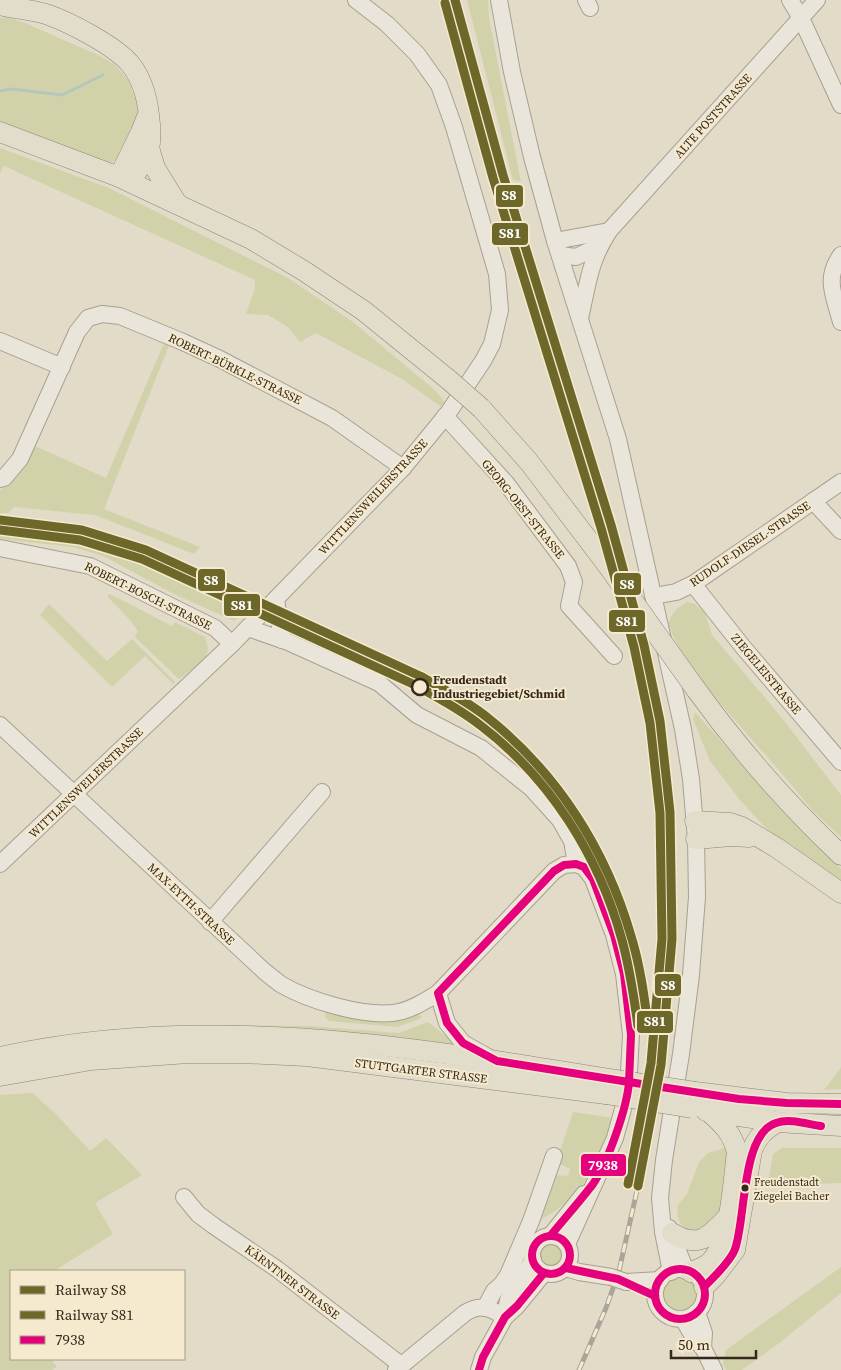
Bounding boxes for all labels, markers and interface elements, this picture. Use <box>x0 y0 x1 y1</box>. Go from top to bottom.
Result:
street label: ALTE POSTSTRASSE <box>671 70 755 162</box>
line badge: S8 <box>495 184 524 208</box>
text: S8 <box>501 185 517 205</box>
line badge: S81 <box>491 222 529 246</box>
text: S81 <box>499 223 521 243</box>
street label: ROBERT-BÜRKLE-STRASSE <box>166 330 304 408</box>
street label: WITTLENSWEILERSTRASSE <box>315 436 431 558</box>
street label: GEORG-OEST-STRASSE <box>478 456 568 562</box>
street label: RUDOLF-DIESEL-STRASSE <box>686 497 814 591</box>
street label: ROBERT-BOSCH-STRASSE <box>82 558 214 634</box>
line badge: S8 <box>197 568 226 592</box>
text: S8 <box>203 570 219 590</box>
line badge: S8 <box>613 572 642 596</box>
text: S8 <box>619 574 635 594</box>
line badge: S81 <box>223 593 261 617</box>
text: S81 <box>231 595 253 615</box>
line badge: S81 <box>608 609 646 633</box>
text: S81 <box>616 611 638 631</box>
street label: ZIEGELEISTRASSE <box>728 630 804 718</box>
place label: Freudenstadt Industriegebiet/Schmid <box>433 672 565 702</box>
marker: Freudenstadt Industriegebiet/Schmid <box>411 678 429 696</box>
street label: WITTLENSWEILERSTRASSE <box>25 724 147 842</box>
street label: MAX-EYTH-STRASSE <box>144 859 238 949</box>
line badge: S8 <box>654 973 682 997</box>
text: S8 <box>660 975 676 995</box>
line badge: S81 <box>636 1010 674 1034</box>
text: S81 <box>644 1011 666 1031</box>
street label: STUTTGARTER STRASSE <box>354 1055 488 1087</box>
line badge: 7938 <box>580 1153 627 1177</box>
text: 7938 <box>588 1155 618 1175</box>
place label: Freudenstadt Ziegelei Bacher <box>754 1175 830 1204</box>
marker: Freudenstadt Ziegelei Bacher <box>740 1183 750 1193</box>
street label: KÄRNTNER STRASSE <box>241 1241 343 1323</box>
legend <box>10 1270 185 1360</box>
text: Railway S8 <box>55 1279 126 1300</box>
text: Railway S81 <box>55 1304 134 1325</box>
scale bar <box>671 1328 756 1360</box>
text: 7938 <box>55 1329 85 1350</box>
text: 50 m <box>678 1334 710 1355</box>

